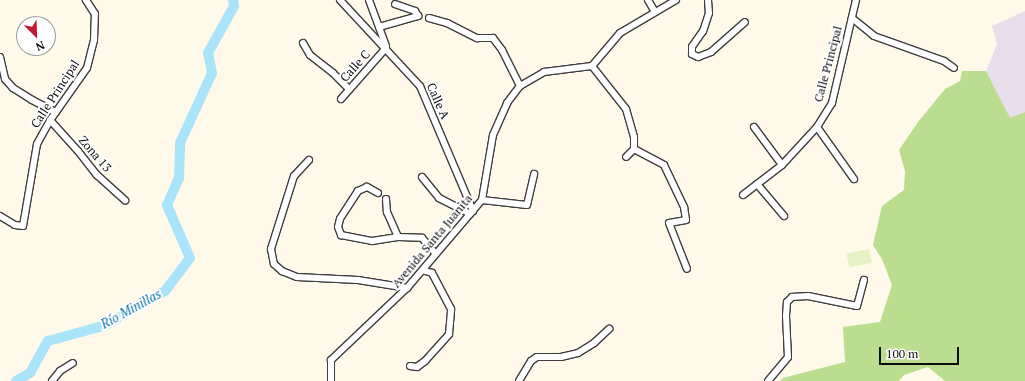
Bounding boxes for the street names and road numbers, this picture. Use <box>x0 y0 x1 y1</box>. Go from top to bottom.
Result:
street label: Calle Principal <box>811 24 845 104</box>
street label: Calle C <box>337 47 373 85</box>
street label: Calle Principal <box>28 57 82 131</box>
street label: Calle A <box>424 81 452 121</box>
street label: Zona 13 <box>76 133 114 175</box>
street label: Avenida Santa Juanita <box>389 192 475 290</box>

